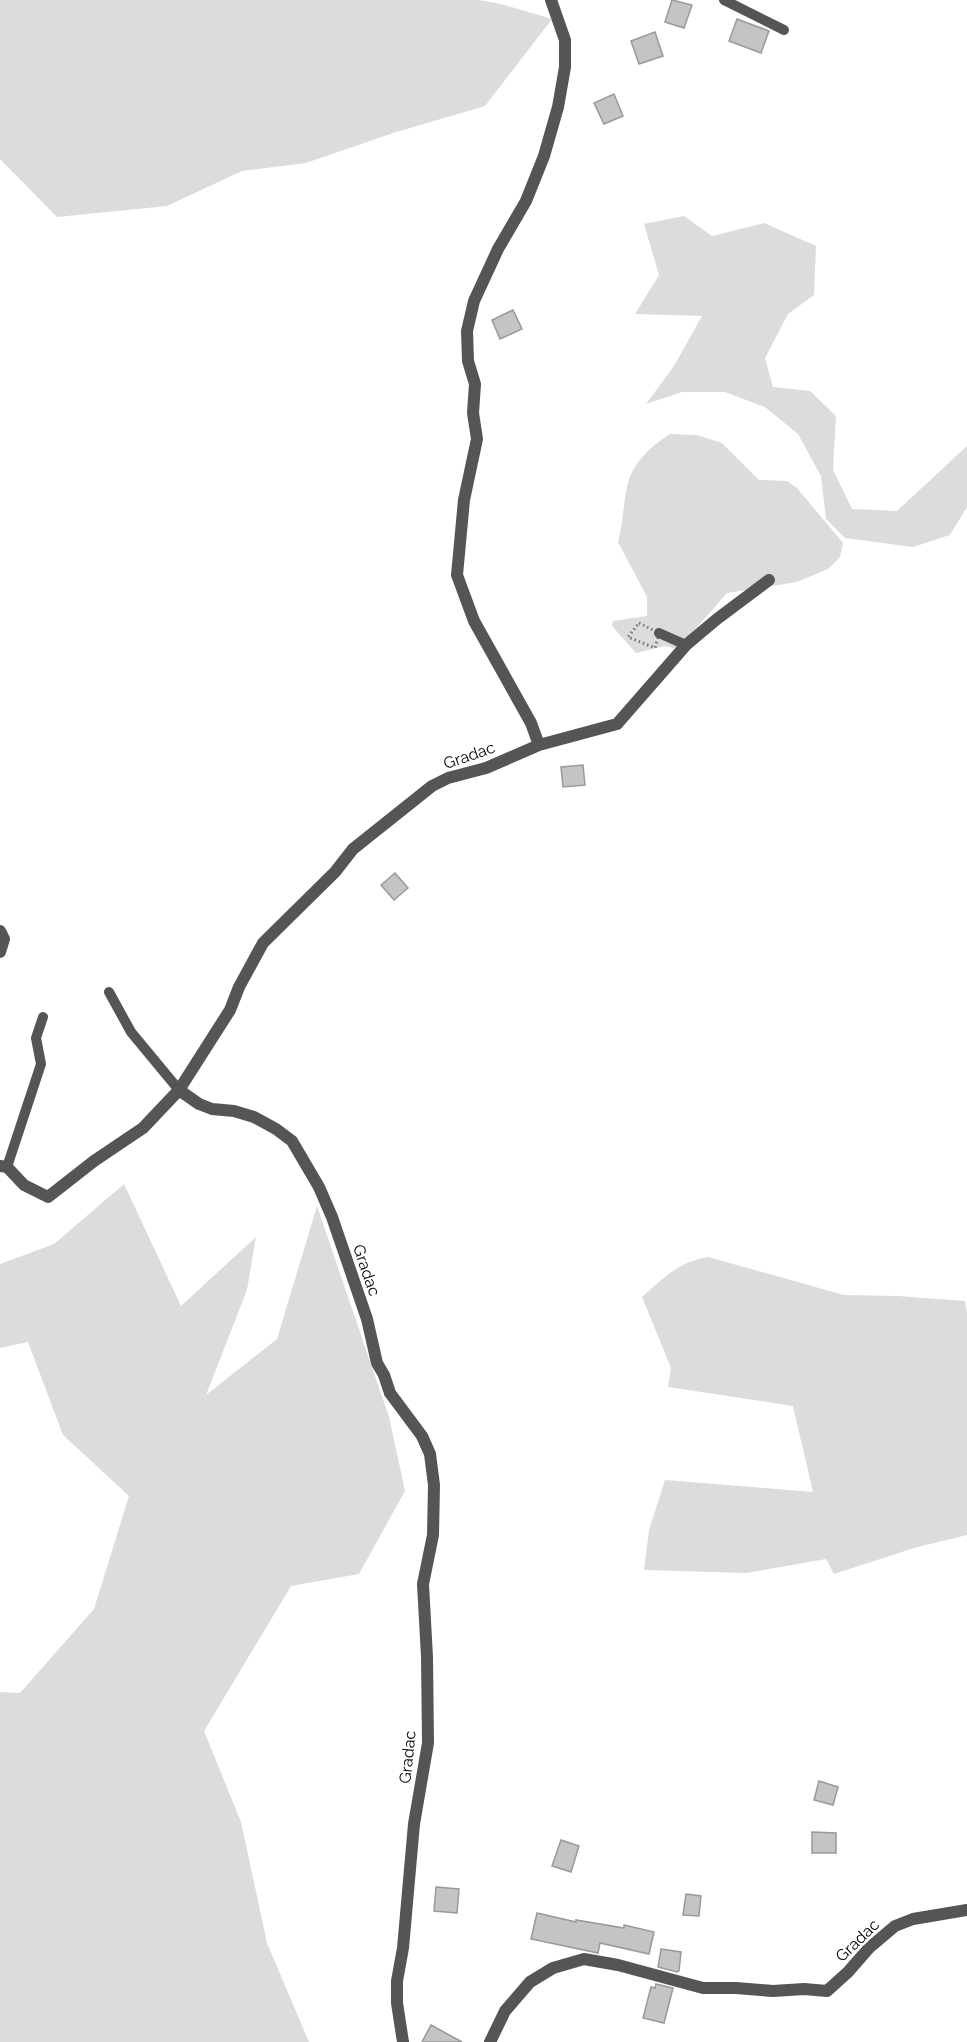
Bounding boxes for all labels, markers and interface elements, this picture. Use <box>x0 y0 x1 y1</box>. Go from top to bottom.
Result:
street label: Gradac <box>441 738 498 773</box>
street label: Gradac <box>349 1242 384 1299</box>
street label: Gradac <box>395 1729 420 1785</box>
street label: Gradac <box>832 1915 883 1966</box>

